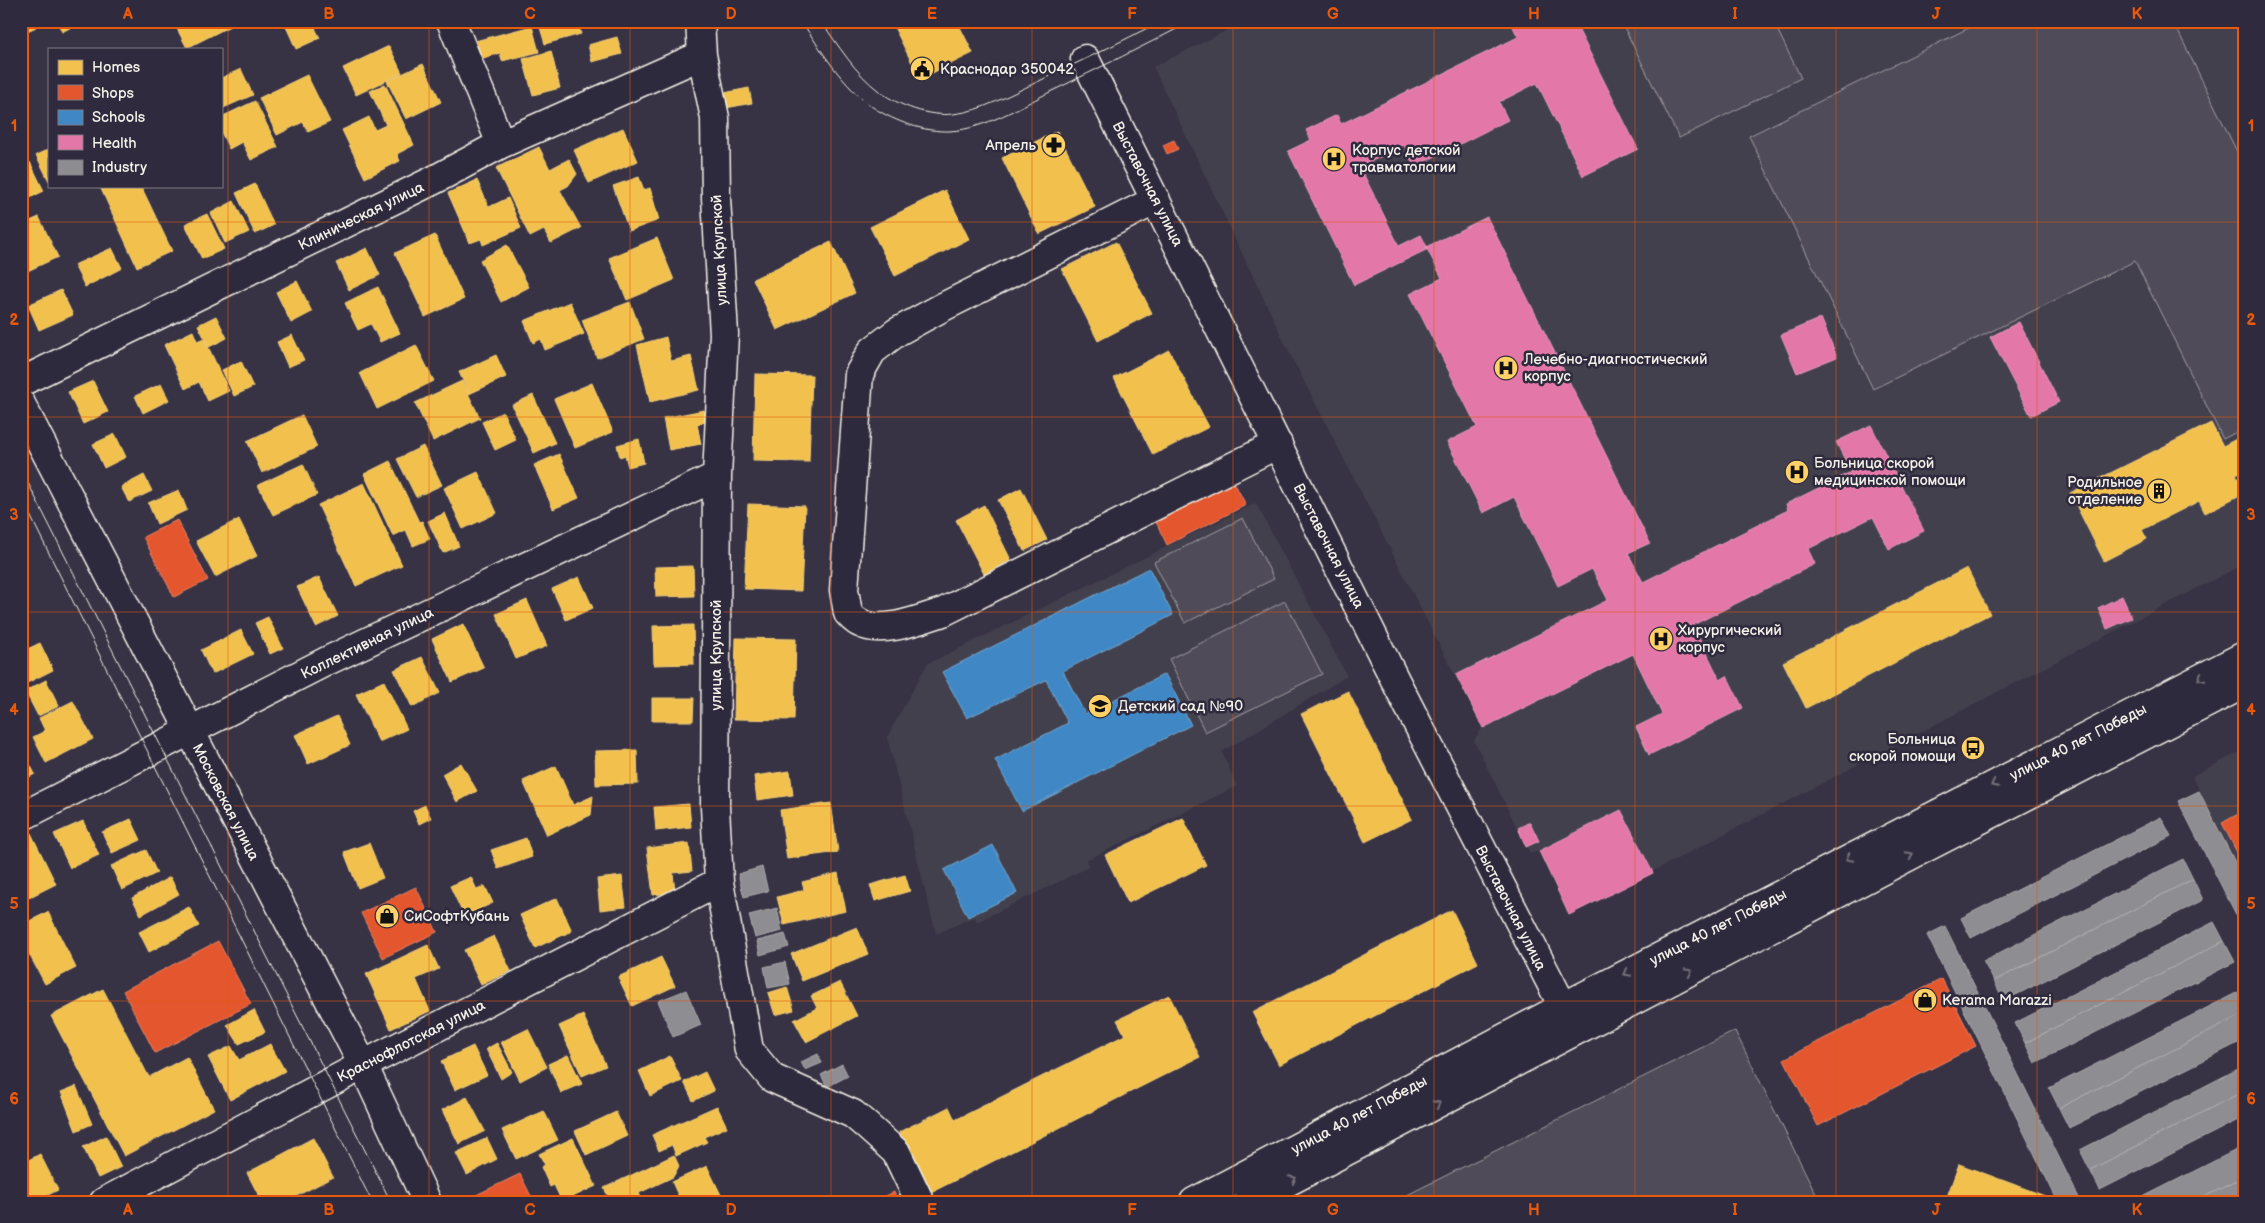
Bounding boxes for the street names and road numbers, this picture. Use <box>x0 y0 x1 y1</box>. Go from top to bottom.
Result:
street label: Выставочная улица <box>1108 118 1187 250</box>
street label: Клиническая улица <box>295 178 427 255</box>
street label: улица Крупской <box>707 194 732 306</box>
street label: Выставочная улица <box>1289 480 1368 612</box>
street label: улица Крупской <box>707 600 726 710</box>
street label: Коллективная улица <box>298 603 437 684</box>
street label: улица 40 лет Победы <box>2007 700 2150 785</box>
street label: Московская улица <box>188 740 263 864</box>
street label: Выставочная улица <box>1471 842 1550 974</box>
street label: улица 40 лет Победы <box>1647 885 1790 970</box>
street label: Краснофлотская улица <box>334 996 489 1087</box>
street label: улица 40 лет Победы <box>1288 1072 1430 1159</box>

